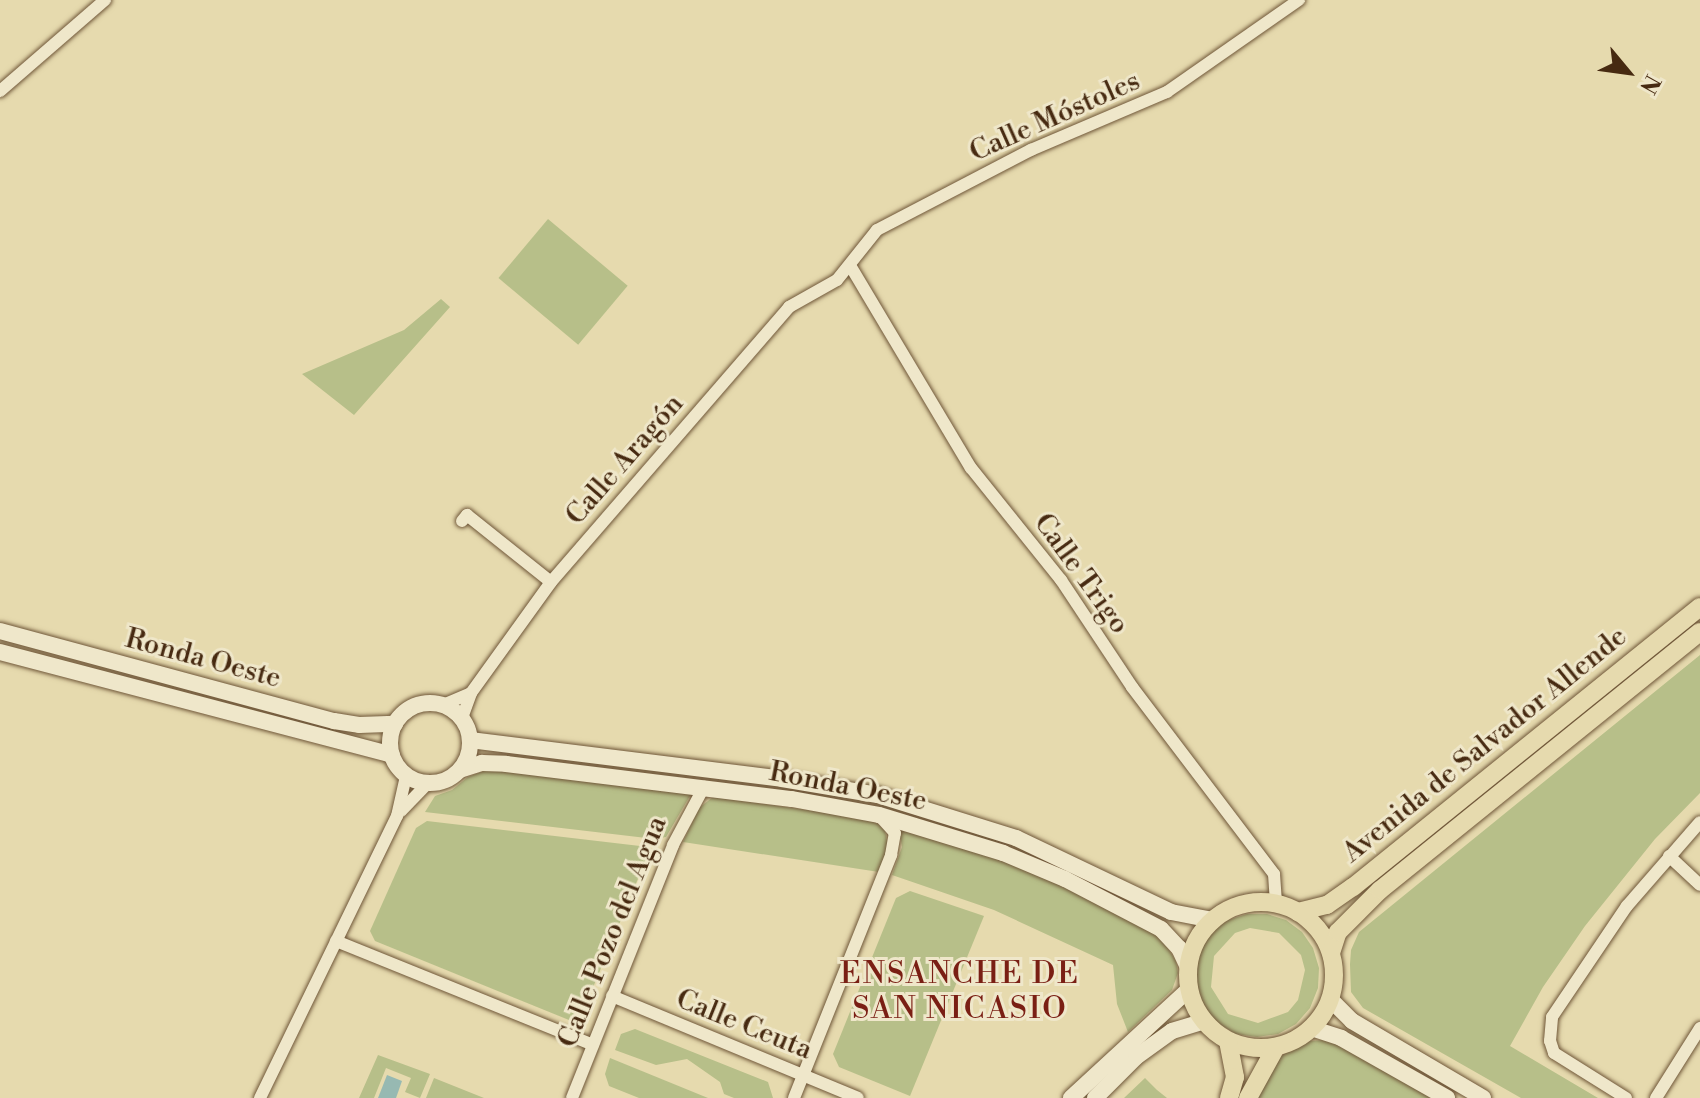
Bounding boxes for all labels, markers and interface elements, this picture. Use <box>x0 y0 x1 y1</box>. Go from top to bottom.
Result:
north arrow <box>1588 32 1668 112</box>
street label: Calle Móstoles <box>965 64 1145 170</box>
text: N <box>1633 70 1665 98</box>
street label: Calle Aragón <box>559 388 691 532</box>
street label: Calle Trigo <box>1026 507 1136 641</box>
street label: Avenida de Salvador Allende <box>1336 620 1634 870</box>
street label: Ronda Oeste <box>122 622 284 696</box>
street label: Ronda Oeste <box>766 755 930 819</box>
street label: Calle Pozo del Agua <box>551 811 675 1053</box>
district label: ENSANCHE DE SAN NICASIO <box>840 956 1080 1026</box>
street label: Calle Ceuta <box>671 982 817 1068</box>

